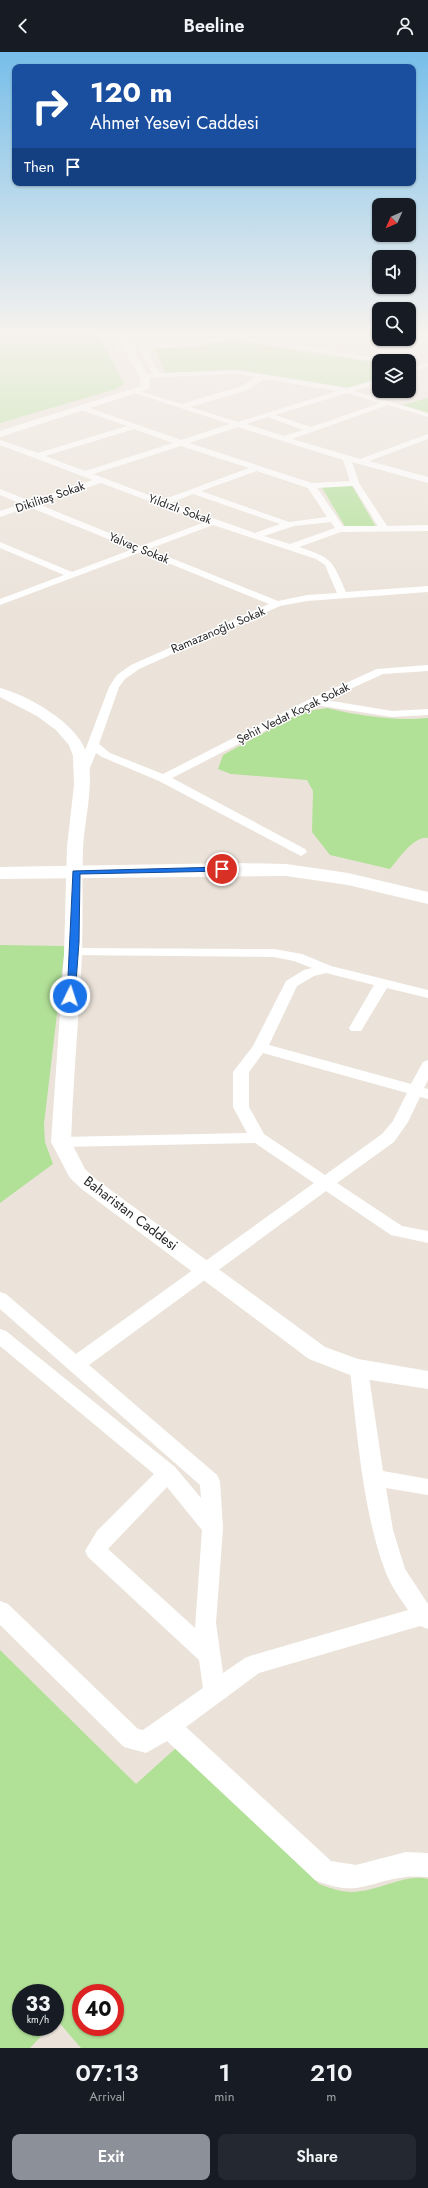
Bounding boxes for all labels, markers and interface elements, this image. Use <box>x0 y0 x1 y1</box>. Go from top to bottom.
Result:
text: Beeline <box>184 13 244 39</box>
icon: back <box>12 15 34 37</box>
icon: person <box>394 15 416 37</box>
text: 120 m <box>90 72 173 113</box>
icon: right <box>24 80 76 132</box>
text: Ahmet Yesevi Caddesi <box>90 110 259 136</box>
text: Then <box>24 156 54 178</box>
icon: arrive <box>62 156 84 178</box>
north arrow <box>372 198 416 242</box>
map controls <box>372 198 416 398</box>
button: sound <box>372 250 416 294</box>
button: search <box>372 302 416 346</box>
button: layers <box>372 354 416 398</box>
street label: Dikilitaş Sokak <box>13 477 88 517</box>
street label: Yıldızlı Sokak <box>146 489 215 529</box>
street label: Yalvaç Sokak <box>106 528 173 569</box>
street label: Ramazanoğlu Sokak <box>168 602 269 658</box>
street label: Şehit Vedat Koçak Sokak <box>233 677 353 748</box>
pin <box>205 852 239 886</box>
icon: arrive <box>211 858 233 880</box>
position arrow <box>49 975 91 1017</box>
street label: Baharistan Caddesi <box>80 1171 182 1255</box>
speed limit sign: 40 <box>72 1984 124 2036</box>
text: 33 <box>26 1990 50 2019</box>
text: km/h <box>27 2012 49 2027</box>
text: 07:13 <box>76 2055 139 2090</box>
text: 1 <box>218 2055 230 2090</box>
text: 210 <box>310 2055 352 2090</box>
text: Arrival <box>89 2087 125 2106</box>
text: min <box>214 2087 235 2106</box>
text: m <box>326 2087 336 2106</box>
button: Exit <box>12 2134 210 2180</box>
button: Share <box>218 2134 416 2180</box>

